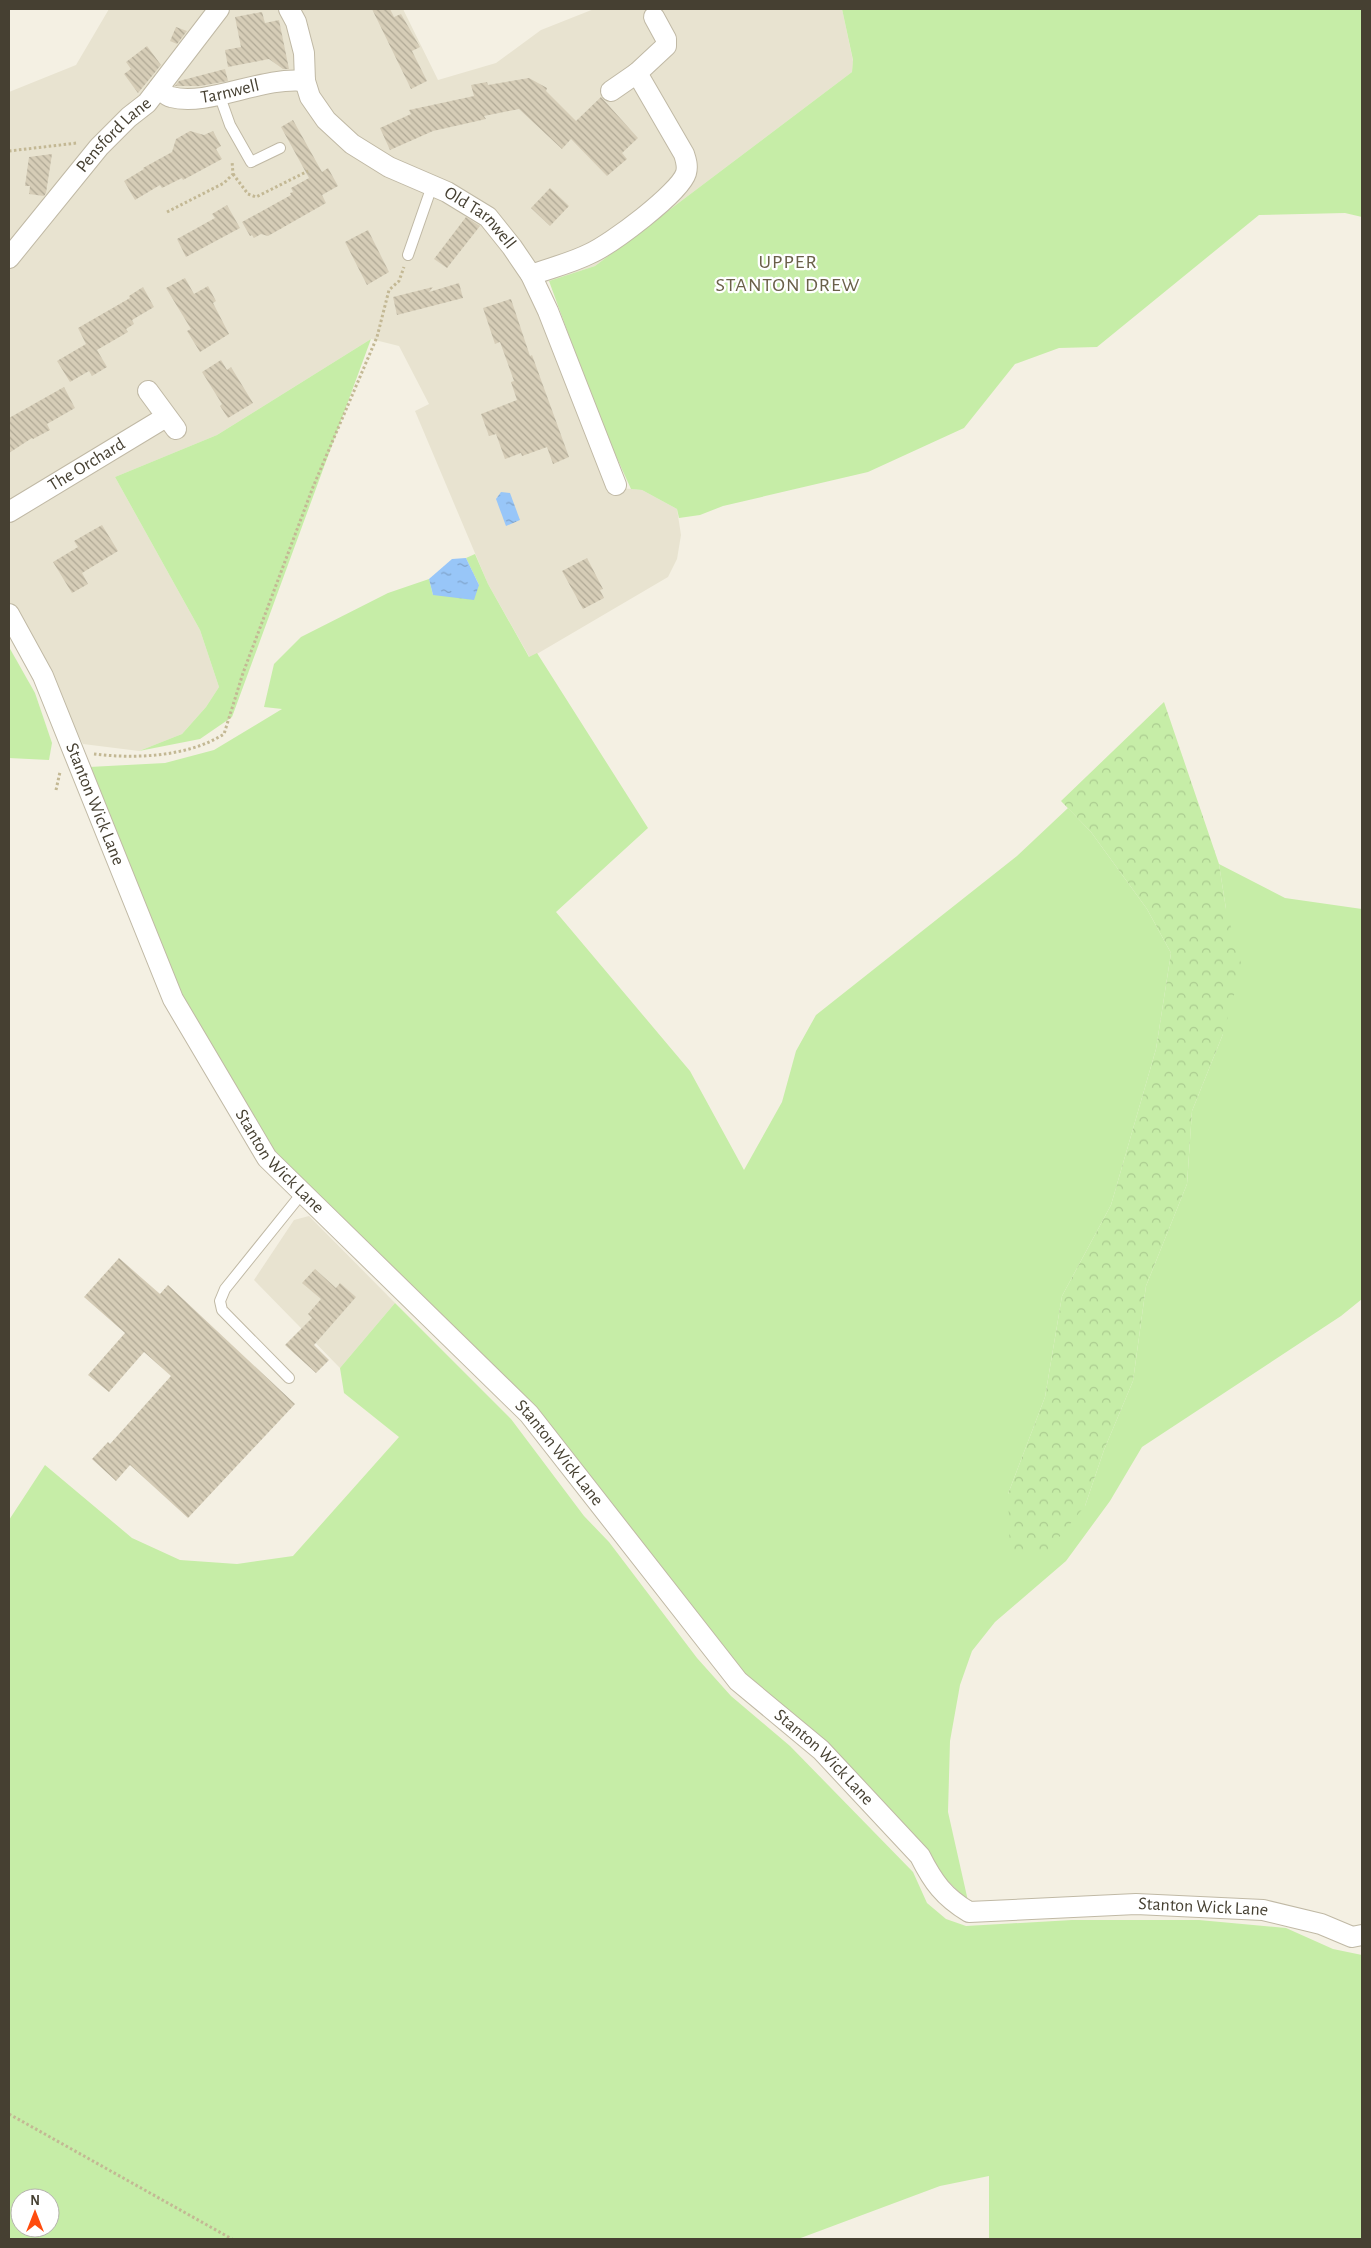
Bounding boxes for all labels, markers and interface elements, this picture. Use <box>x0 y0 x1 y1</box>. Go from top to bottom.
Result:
street label: Tarnwell <box>199 76 261 107</box>
street label: Pensford Lane <box>73 94 155 176</box>
street label: Old Tarnwell <box>441 183 519 252</box>
district label: UPPER STANTON DREW <box>716 252 860 295</box>
street label: The Orchard <box>45 435 128 495</box>
street label: Stanton Wick Lane <box>62 741 127 868</box>
street label: Stanton Wick Lane <box>231 1106 327 1217</box>
street label: Stanton Wick Lane <box>511 1396 606 1509</box>
street label: Stanton Wick Lane <box>771 1706 877 1809</box>
street label: Stanton Wick Lane <box>1138 1895 1270 1920</box>
north arrow <box>10 2188 60 2238</box>
text: N <box>30 2194 40 2208</box>

